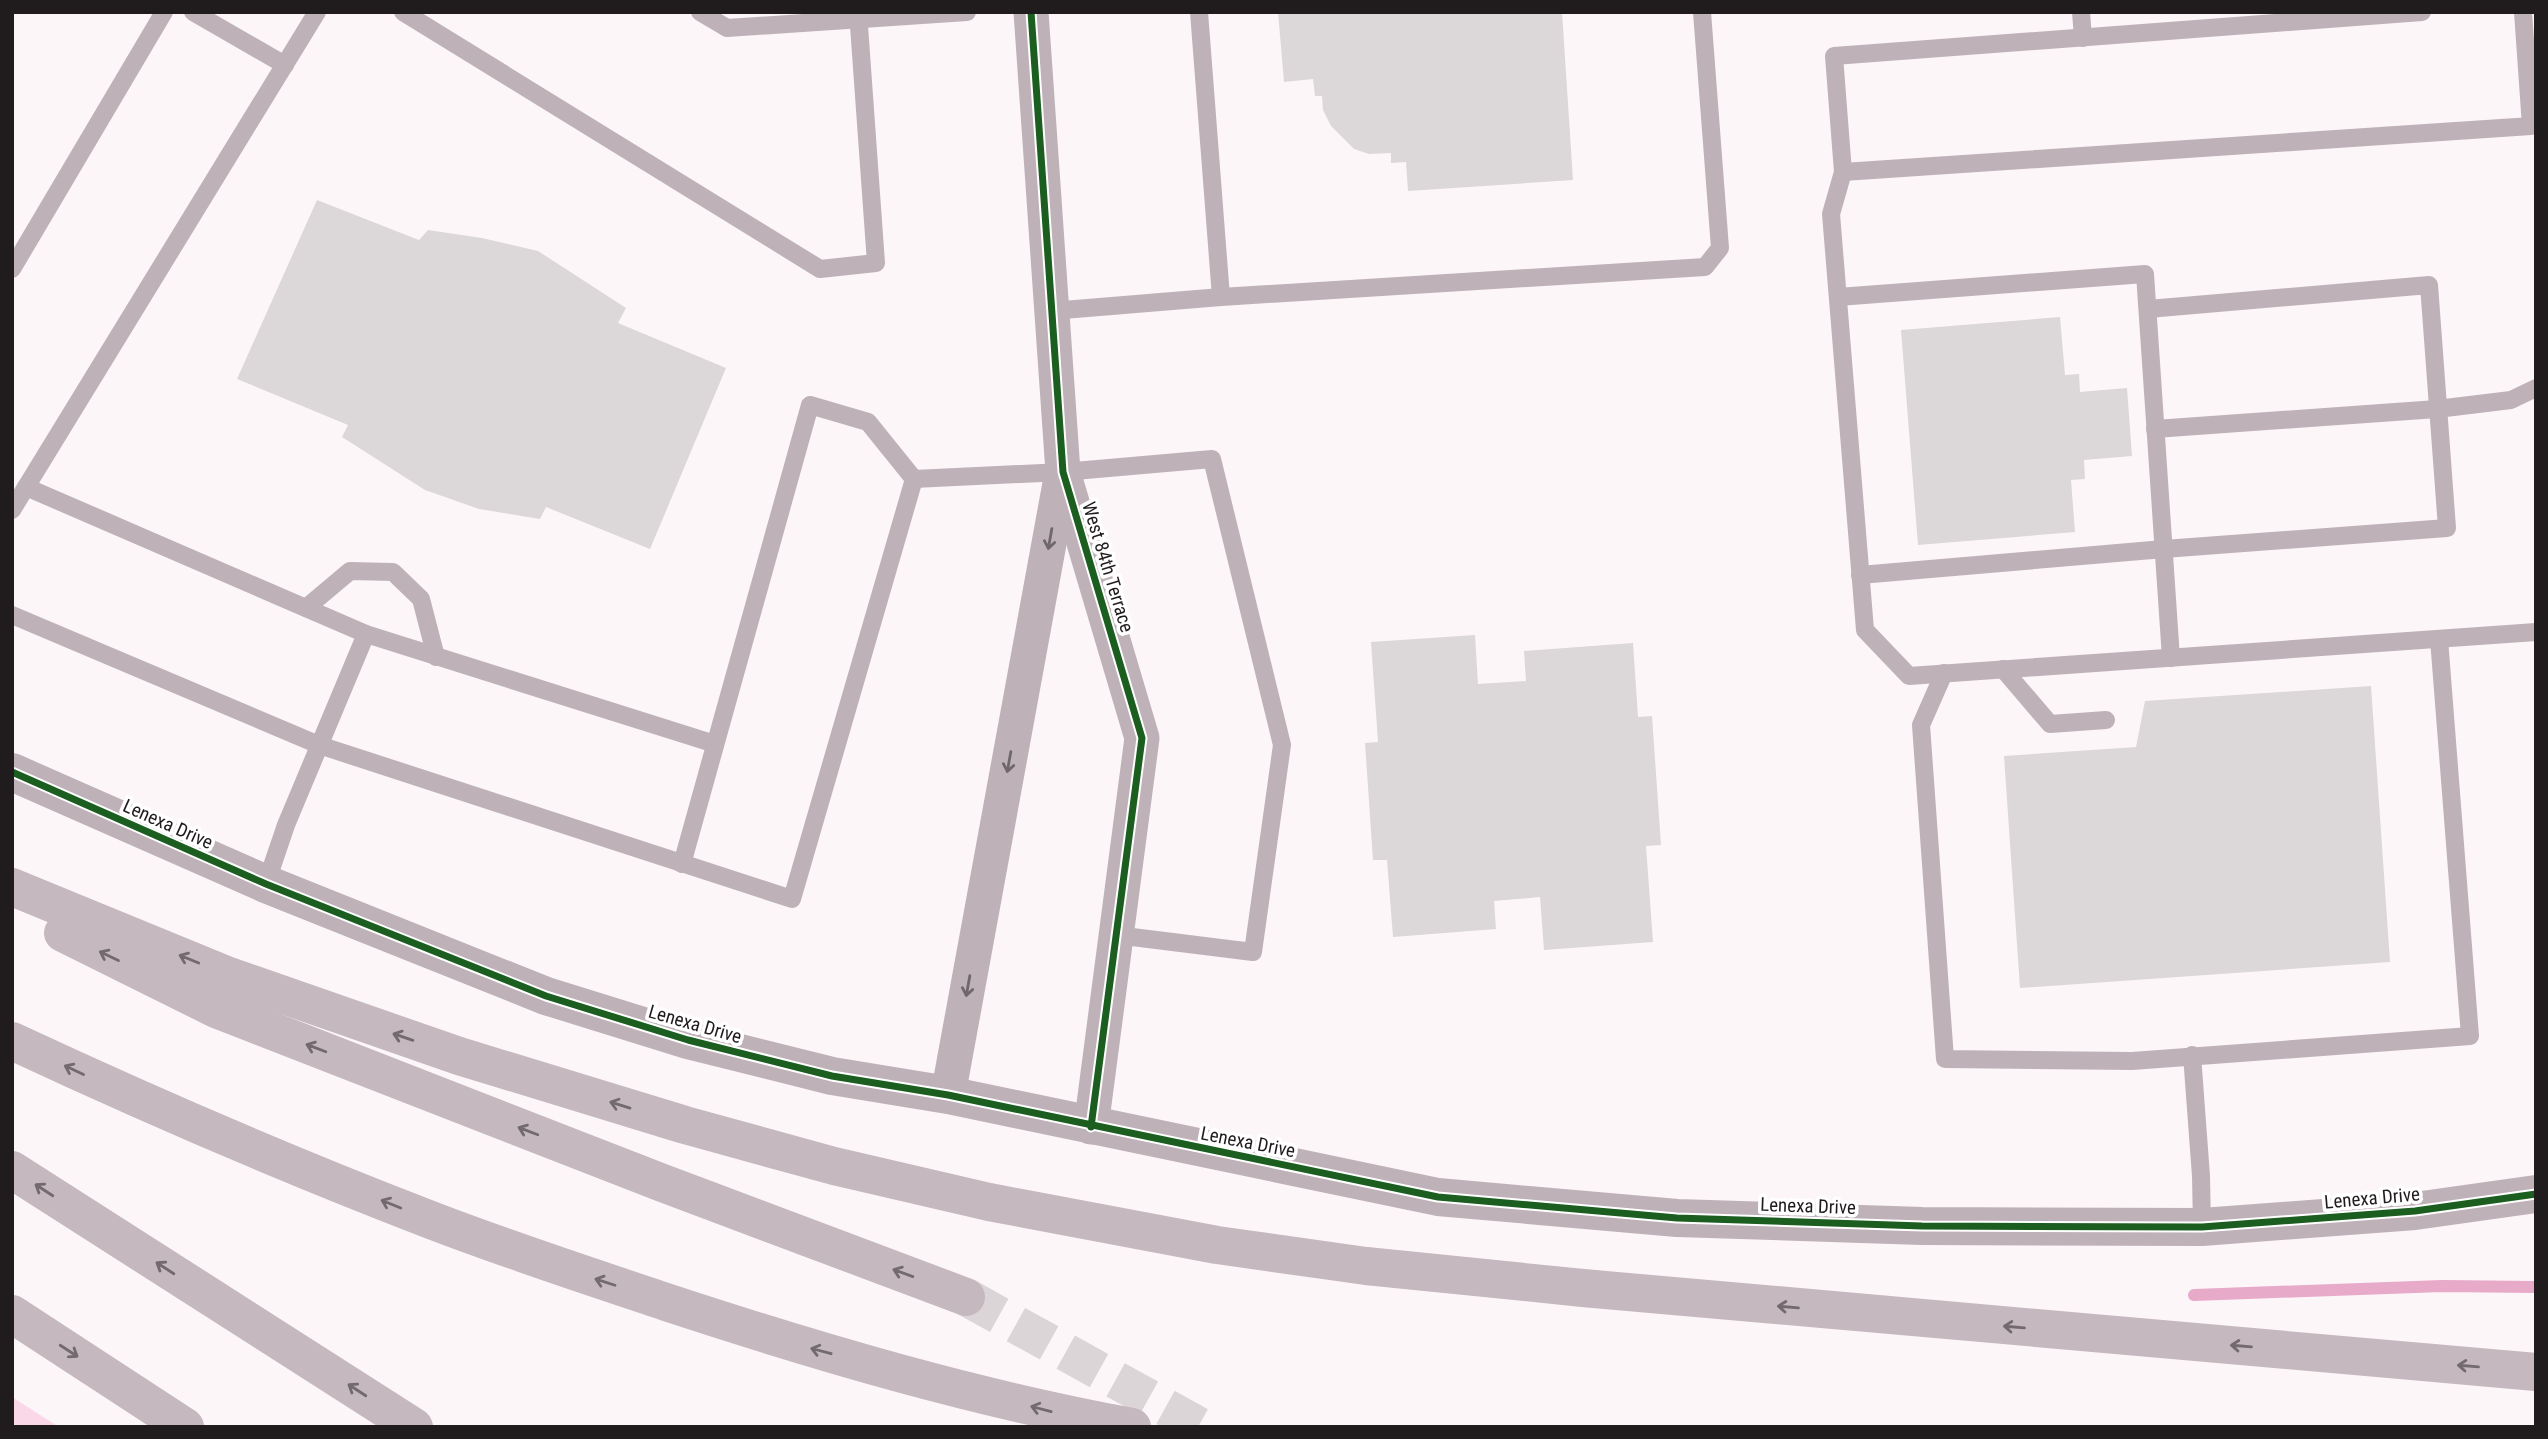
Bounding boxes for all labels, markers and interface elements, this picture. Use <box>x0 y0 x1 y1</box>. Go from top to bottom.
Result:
street label: West 84th Terrace <box>1077 499 1139 635</box>
one-way arrow <box>1043 527 1057 550</box>
one-way arrow <box>1002 750 1015 773</box>
street label: Lenexa Drive <box>120 794 217 854</box>
one-way arrow <box>99 948 120 962</box>
one-way arrow <box>179 952 200 965</box>
one-way arrow <box>960 974 974 997</box>
street label: Lenexa Drive <box>646 1000 744 1048</box>
one-way arrow <box>392 1030 414 1042</box>
one-way arrow <box>306 1041 328 1053</box>
one-way arrow <box>64 1063 85 1076</box>
one-way arrow <box>609 1097 631 1110</box>
street label: Lenexa Drive <box>1199 1122 1297 1162</box>
one-way arrow <box>518 1123 540 1136</box>
street label: Lenexa Drive <box>2323 1182 2421 1214</box>
one-way arrow <box>35 1183 54 1198</box>
street label: Lenexa Drive <box>1760 1193 1856 1219</box>
one-way arrow <box>381 1197 402 1210</box>
one-way arrow <box>155 1260 175 1274</box>
one-way arrow <box>892 1266 914 1278</box>
one-way arrow <box>594 1275 616 1287</box>
one-way arrow <box>1777 1300 1800 1313</box>
one-way arrow <box>2004 1320 2026 1333</box>
one-way arrow <box>2230 1339 2253 1352</box>
one-way arrow <box>810 1344 832 1357</box>
one-way arrow <box>59 1345 79 1359</box>
one-way arrow <box>2457 1359 2480 1372</box>
one-way arrow <box>347 1383 367 1397</box>
one-way arrow <box>1031 1402 1053 1415</box>

